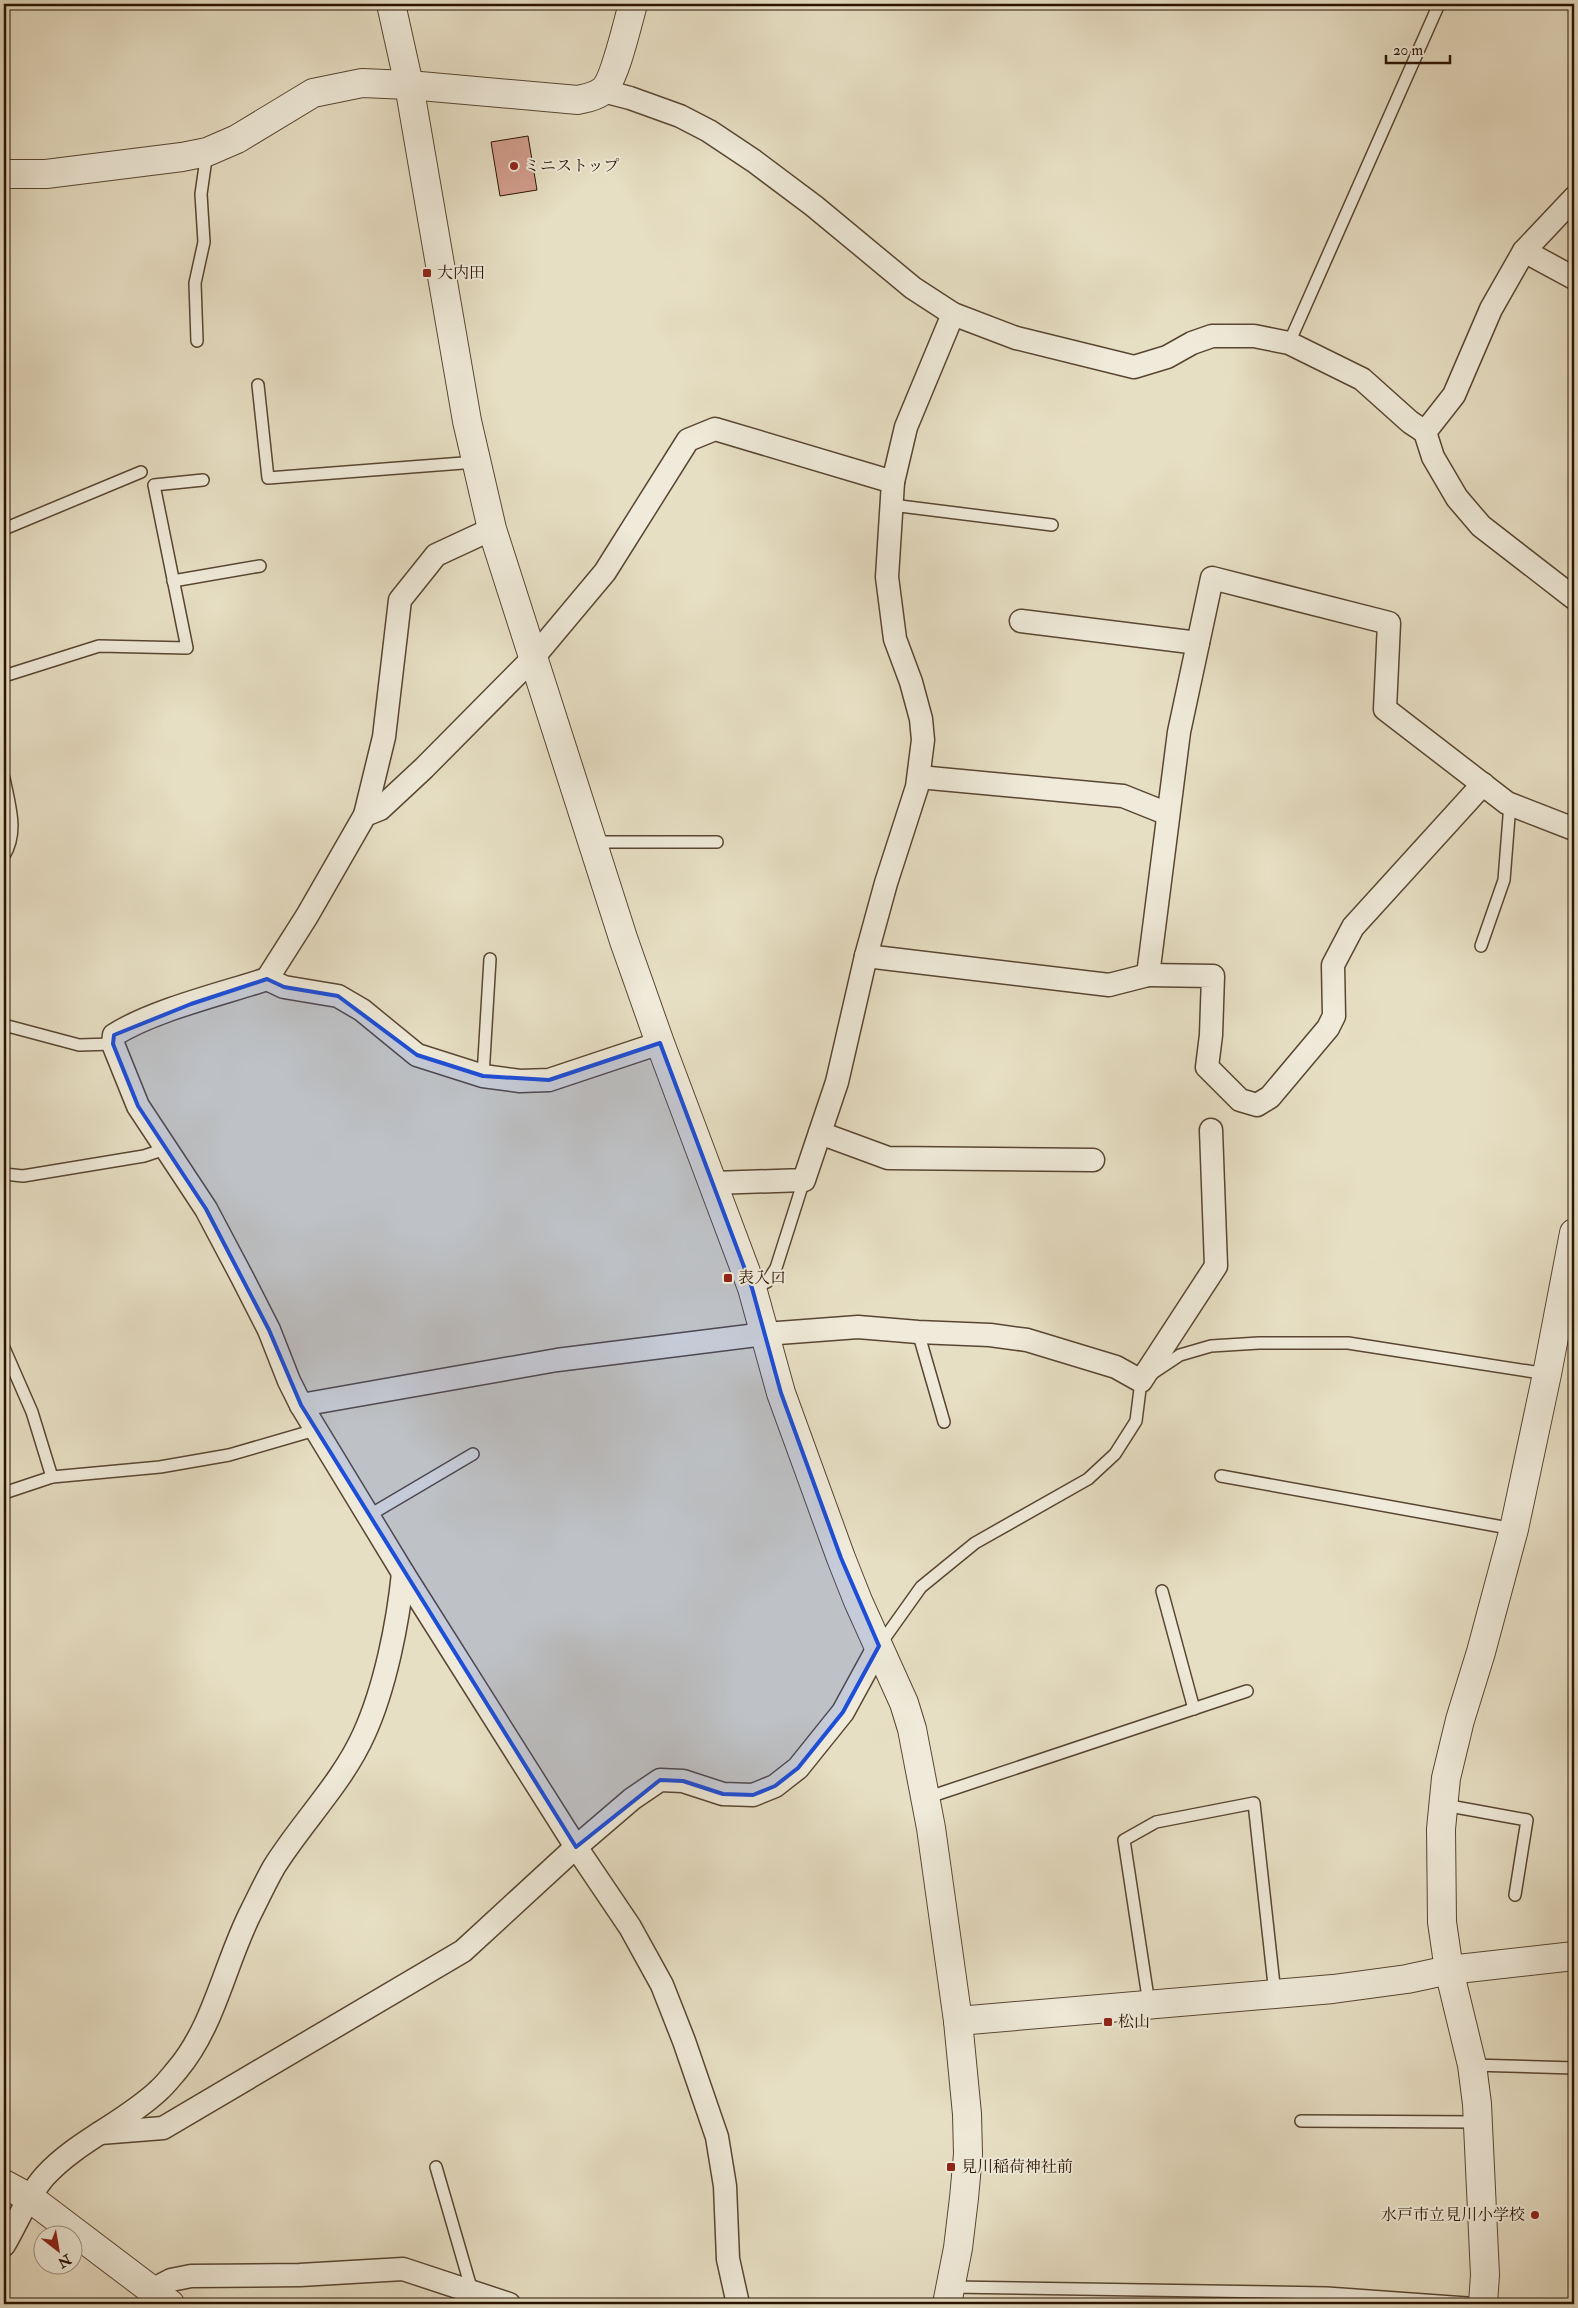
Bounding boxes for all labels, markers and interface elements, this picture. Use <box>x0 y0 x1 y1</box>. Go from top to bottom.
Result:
scale bar <box>1386 32 1449 64</box>
text: 20 m <box>1393 41 1423 60</box>
place label: ミニストップ <box>524 156 620 176</box>
marker: ミニストップ <box>508 160 520 172</box>
place label: 大内田 <box>437 263 485 283</box>
marker: 大内田 <box>421 267 433 279</box>
place label: 表入口 <box>738 1268 786 1288</box>
marker: 表入口 <box>722 1272 734 1284</box>
place label: 松山 <box>1118 2012 1150 2032</box>
marker: 松山 <box>1102 2016 1114 2028</box>
place label: 見川稲荷神社前 <box>961 2157 1073 2177</box>
marker: 見川稲荷神社前 <box>945 2161 957 2173</box>
place label: 水戸市立見川小学校 <box>1381 2205 1525 2225</box>
marker: 水戸市立見川小学校 <box>1529 2209 1541 2221</box>
north arrow <box>32 2226 82 2276</box>
text: N <box>54 2250 75 2271</box>

